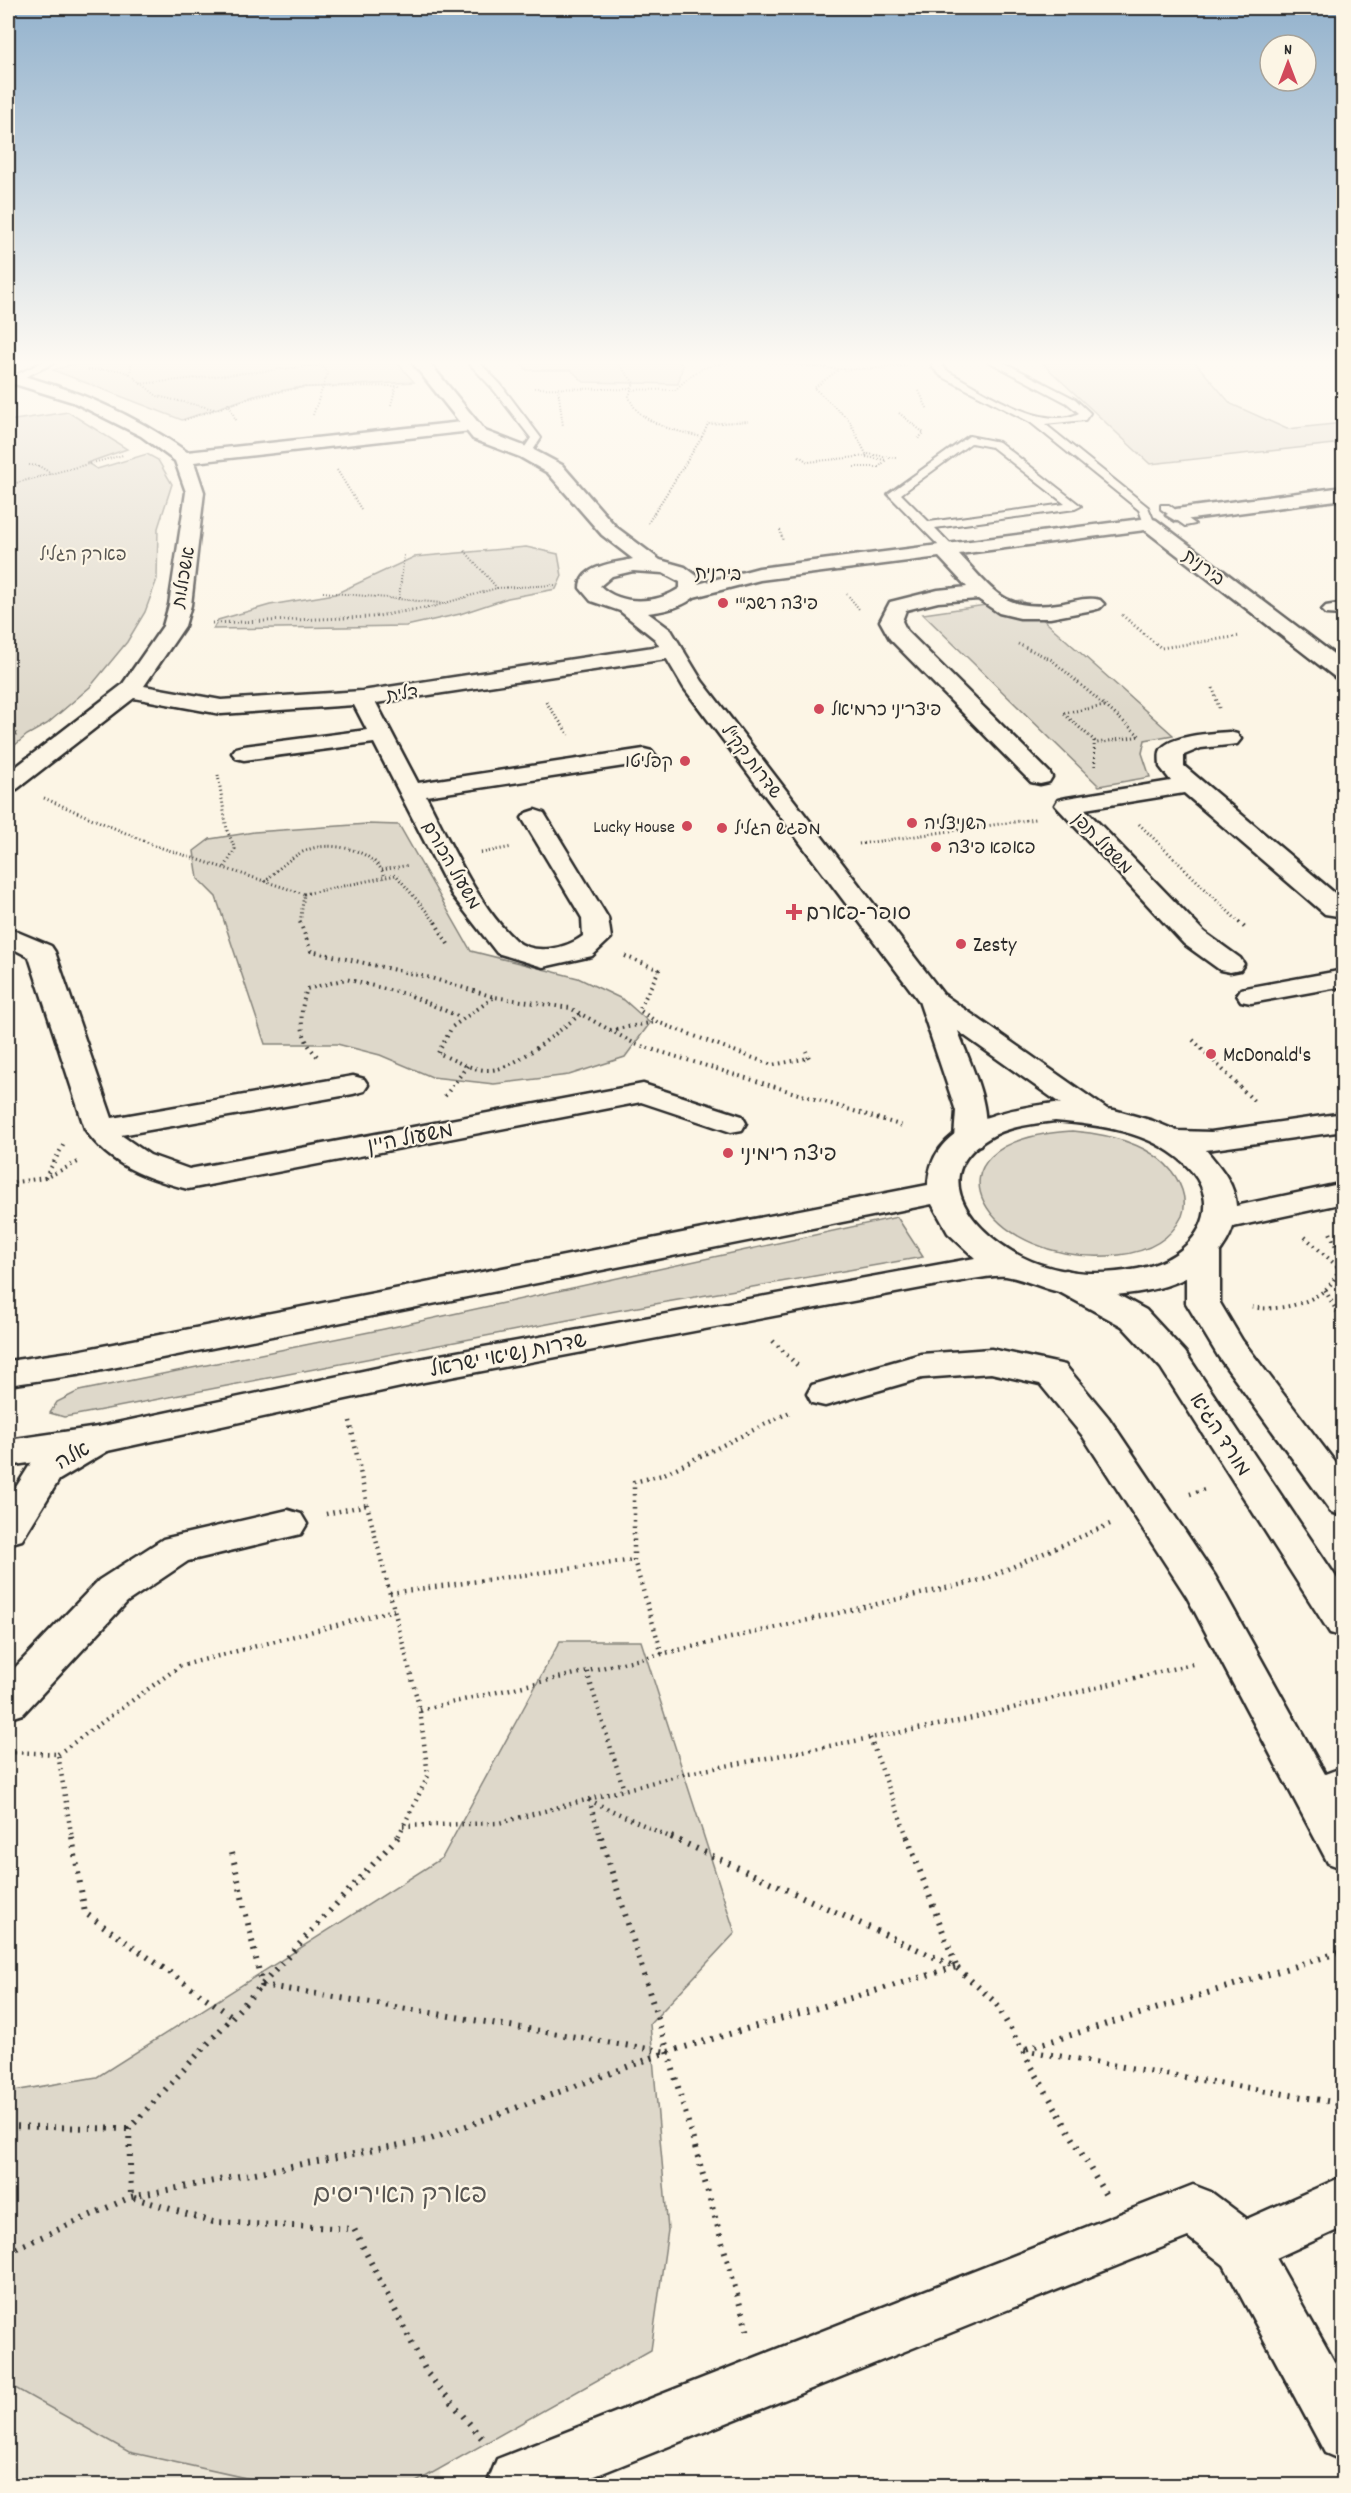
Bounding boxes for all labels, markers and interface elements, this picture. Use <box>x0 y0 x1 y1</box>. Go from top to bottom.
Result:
north arrow <box>1258 33 1318 93</box>
text: N <box>1284 39 1292 62</box>
park label: פארק הגליל <box>39 544 127 569</box>
street label: אשכולות <box>168 545 203 611</box>
street label: בירנית <box>1176 545 1229 593</box>
street label: בירנית <box>694 562 742 589</box>
place label: פיצה רשב"י <box>735 593 818 618</box>
marker: פיצה רשב"י <box>716 596 730 610</box>
street label: דלית <box>384 681 420 710</box>
place label: פיצריני כרמיאל <box>831 699 941 724</box>
marker: פיצריני כרמיאל <box>812 702 826 716</box>
street label: שדרות קק"ל <box>714 720 786 805</box>
place label: קפליטו <box>625 751 673 776</box>
marker: קפליטו <box>678 754 692 768</box>
street label: משעול תפן <box>1066 808 1137 881</box>
place label: השניצליה <box>924 813 987 838</box>
place label: Lucky House <box>593 816 675 841</box>
marker: השניצליה <box>905 816 919 830</box>
street label: משעול הכורם <box>414 818 485 915</box>
place label: מפגש הגליל <box>734 818 821 843</box>
marker: Lucky House <box>680 819 694 833</box>
marker: מפגש הגליל <box>715 821 729 835</box>
place label: פאפא פיצה <box>948 837 1036 862</box>
marker: פאפא פיצה <box>929 840 943 854</box>
place label: סופר-פארם <box>806 900 911 930</box>
marker: סופר-פארם <box>787 905 801 919</box>
place label: Zesty <box>973 932 1017 962</box>
marker: Zesty <box>954 937 968 951</box>
place label: McDonald's <box>1223 1042 1311 1072</box>
marker: McDonald's <box>1204 1047 1218 1061</box>
street label: משעול היין <box>365 1117 456 1163</box>
place label: פיצה רימיני <box>740 1141 837 1171</box>
marker: פיצה רימיני <box>721 1146 735 1160</box>
street label: שדרות נשיאי ישראל <box>427 1327 590 1387</box>
street label: מורד הגיא <box>1180 1388 1257 1483</box>
street label: אלה <box>50 1436 96 1479</box>
park label: פארק האיריסים <box>313 2178 487 2215</box>

